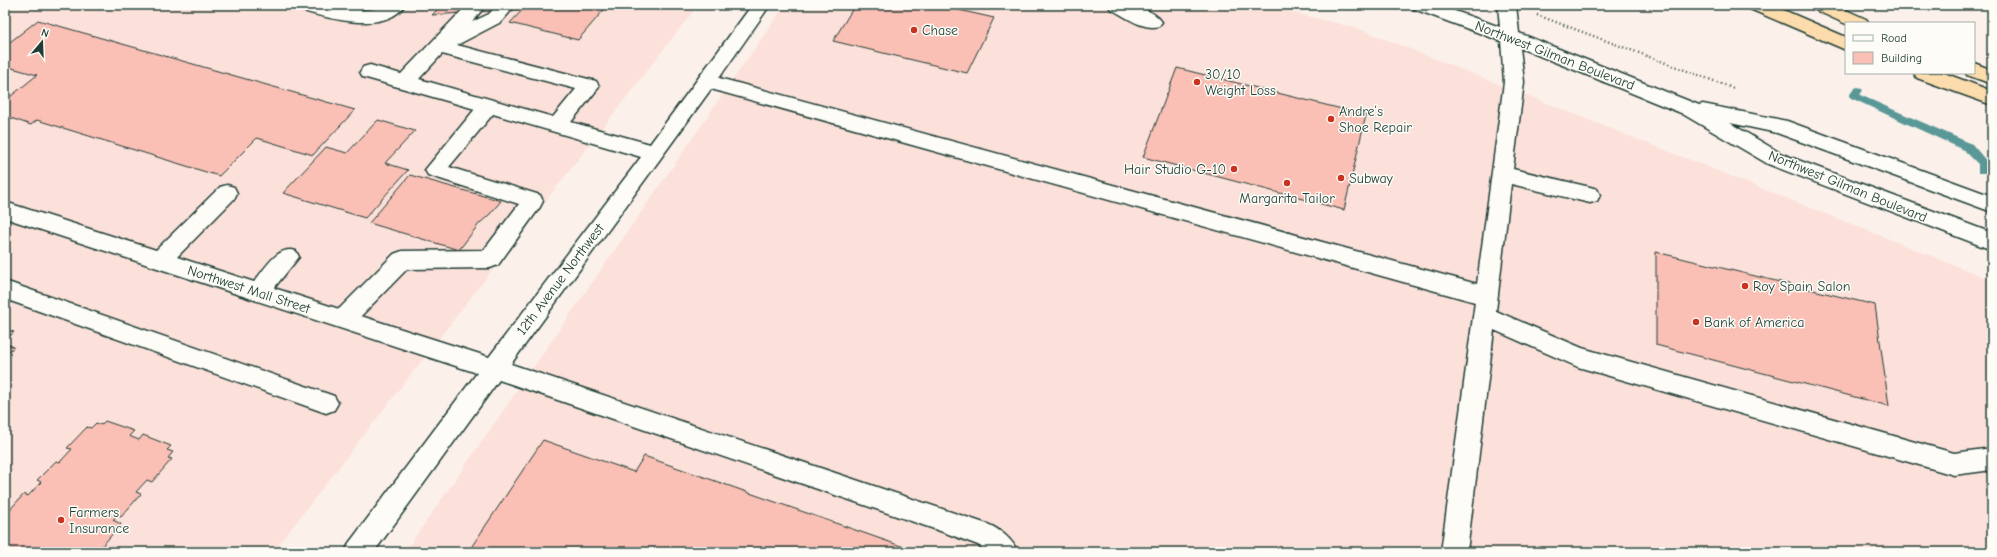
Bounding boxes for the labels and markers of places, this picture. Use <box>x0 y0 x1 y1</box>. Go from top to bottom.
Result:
place label: Chase <box>922 22 958 39</box>
marker: Chase <box>909 25 919 35</box>
place label: 30/10 Weight Loss <box>1205 66 1276 99</box>
marker: 30/10 Weight Loss <box>1192 77 1202 87</box>
place label: Andre’s Shoe Repair <box>1339 103 1412 136</box>
marker: Andre’s Shoe Repair <box>1326 114 1336 124</box>
place label: Hair Studio G-10 <box>1124 161 1226 178</box>
marker: Hair Studio G-10 <box>1229 164 1239 174</box>
place label: Subway <box>1349 170 1394 187</box>
marker: Subway <box>1336 173 1346 183</box>
marker: Margarita Tailor <box>1282 178 1292 188</box>
place label: Margarita Tailor <box>1239 190 1335 207</box>
place label: Roy Spain Salon <box>1753 278 1851 295</box>
marker: Roy Spain Salon <box>1740 281 1750 291</box>
place label: Bank of America <box>1704 314 1804 331</box>
marker: Bank of America <box>1691 317 1701 327</box>
place label: Farmers Insurance <box>69 504 129 537</box>
marker: Farmers Insurance <box>56 515 66 525</box>

